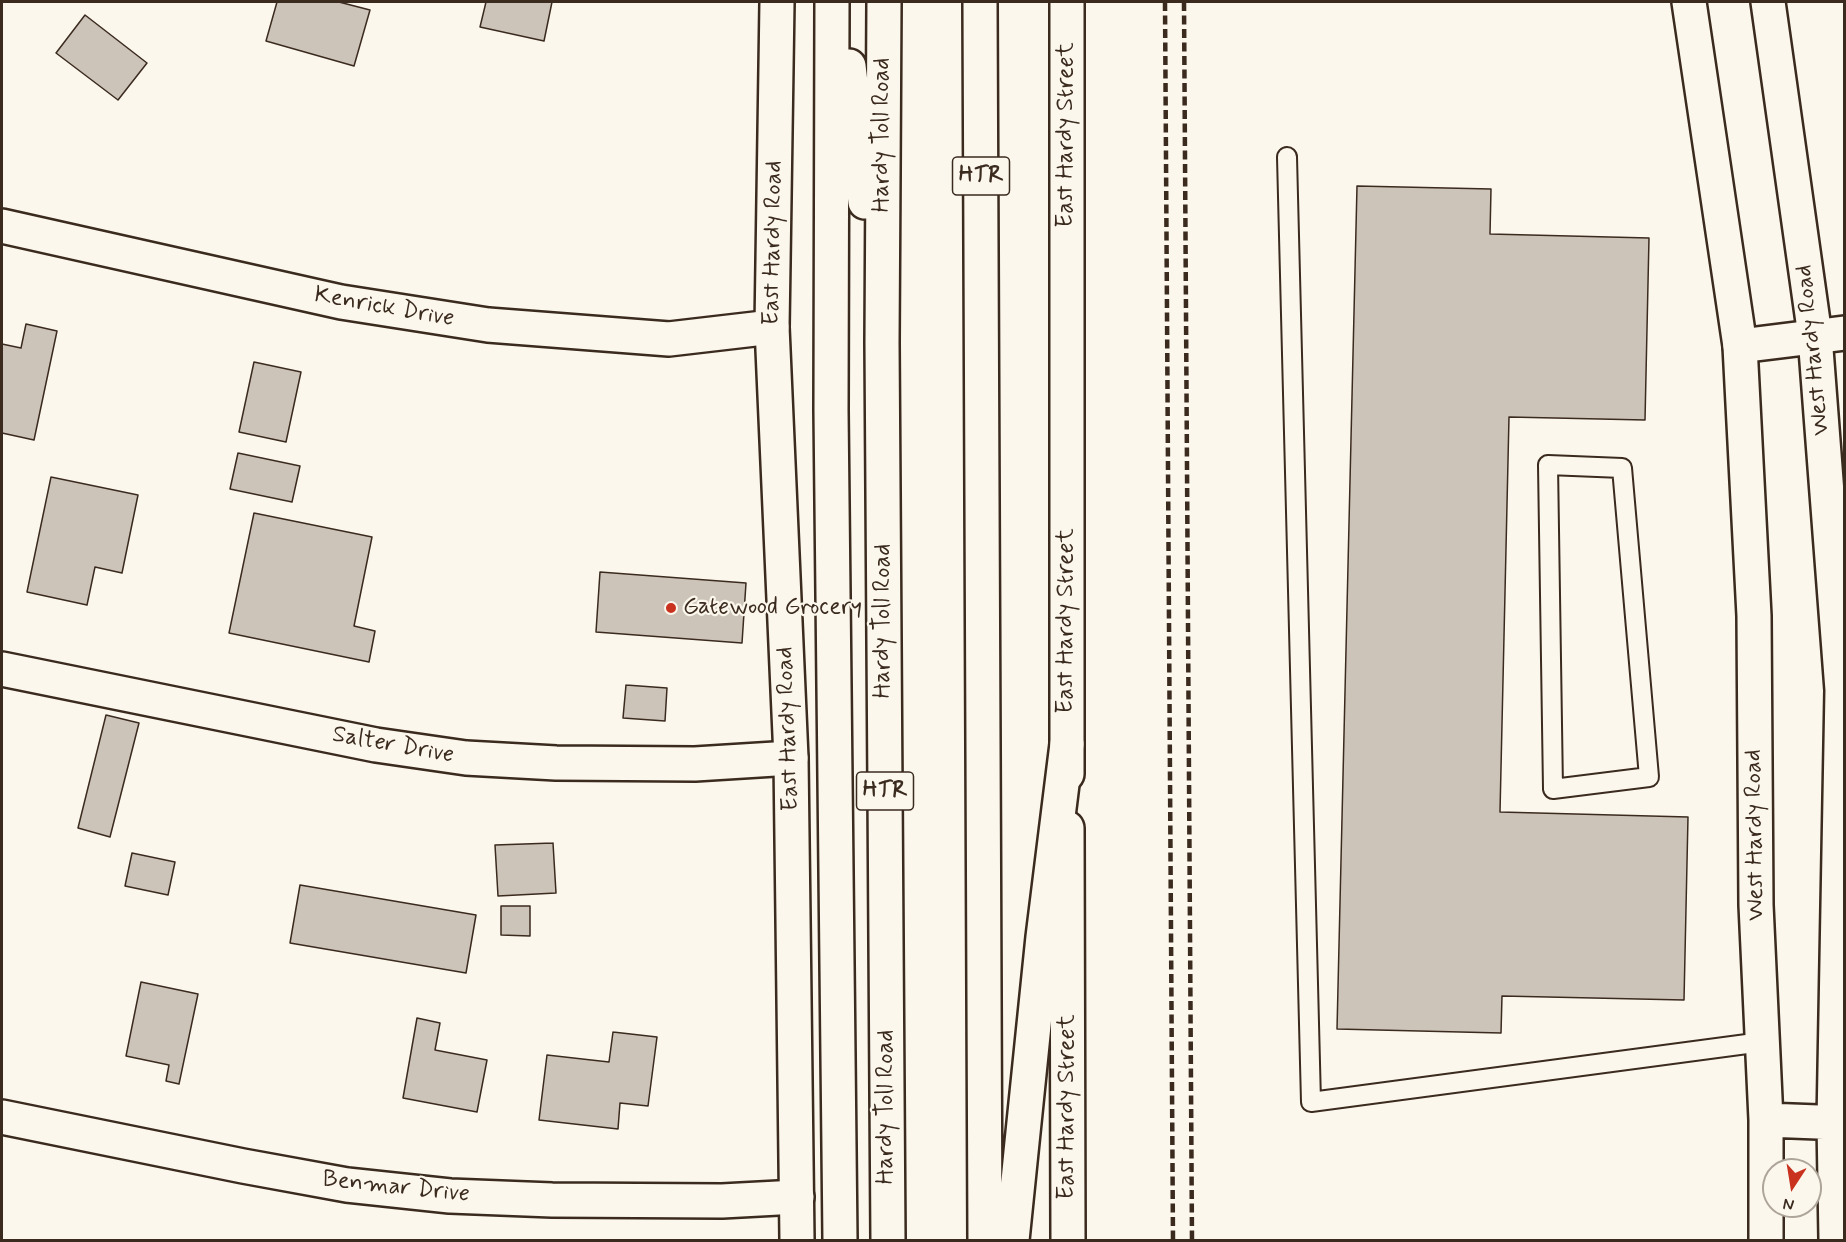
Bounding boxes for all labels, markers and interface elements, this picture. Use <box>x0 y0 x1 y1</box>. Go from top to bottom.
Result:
street label: East Hardy Street <box>1053 42 1081 228</box>
street label: Hardy Toll Road <box>869 58 897 212</box>
road number: HTR <box>952 157 1010 195</box>
street label: East Hardy Road <box>758 160 790 326</box>
street label: West Hardy Road <box>1791 263 1837 437</box>
street label: Kenrick Drive <box>312 282 456 334</box>
street label: East Hardy Street <box>1053 528 1081 714</box>
street label: Hardy Toll Road <box>870 544 898 698</box>
place label: Gatewood Grocery <box>683 594 862 622</box>
marker: Gatewood Grocery <box>664 601 678 615</box>
street label: East Hardy Road <box>772 646 806 812</box>
street label: Salter Drive <box>330 721 456 771</box>
street label: West Hardy Road <box>1740 749 1772 921</box>
road number: HTR <box>856 772 914 810</box>
street label: East Hardy Street <box>1054 1014 1082 1200</box>
street label: Hardy Toll Road <box>873 1030 901 1184</box>
north arrow <box>1762 1158 1822 1218</box>
street label: Benmar Drive <box>321 1166 471 1210</box>
text: N <box>1781 1193 1796 1216</box>

